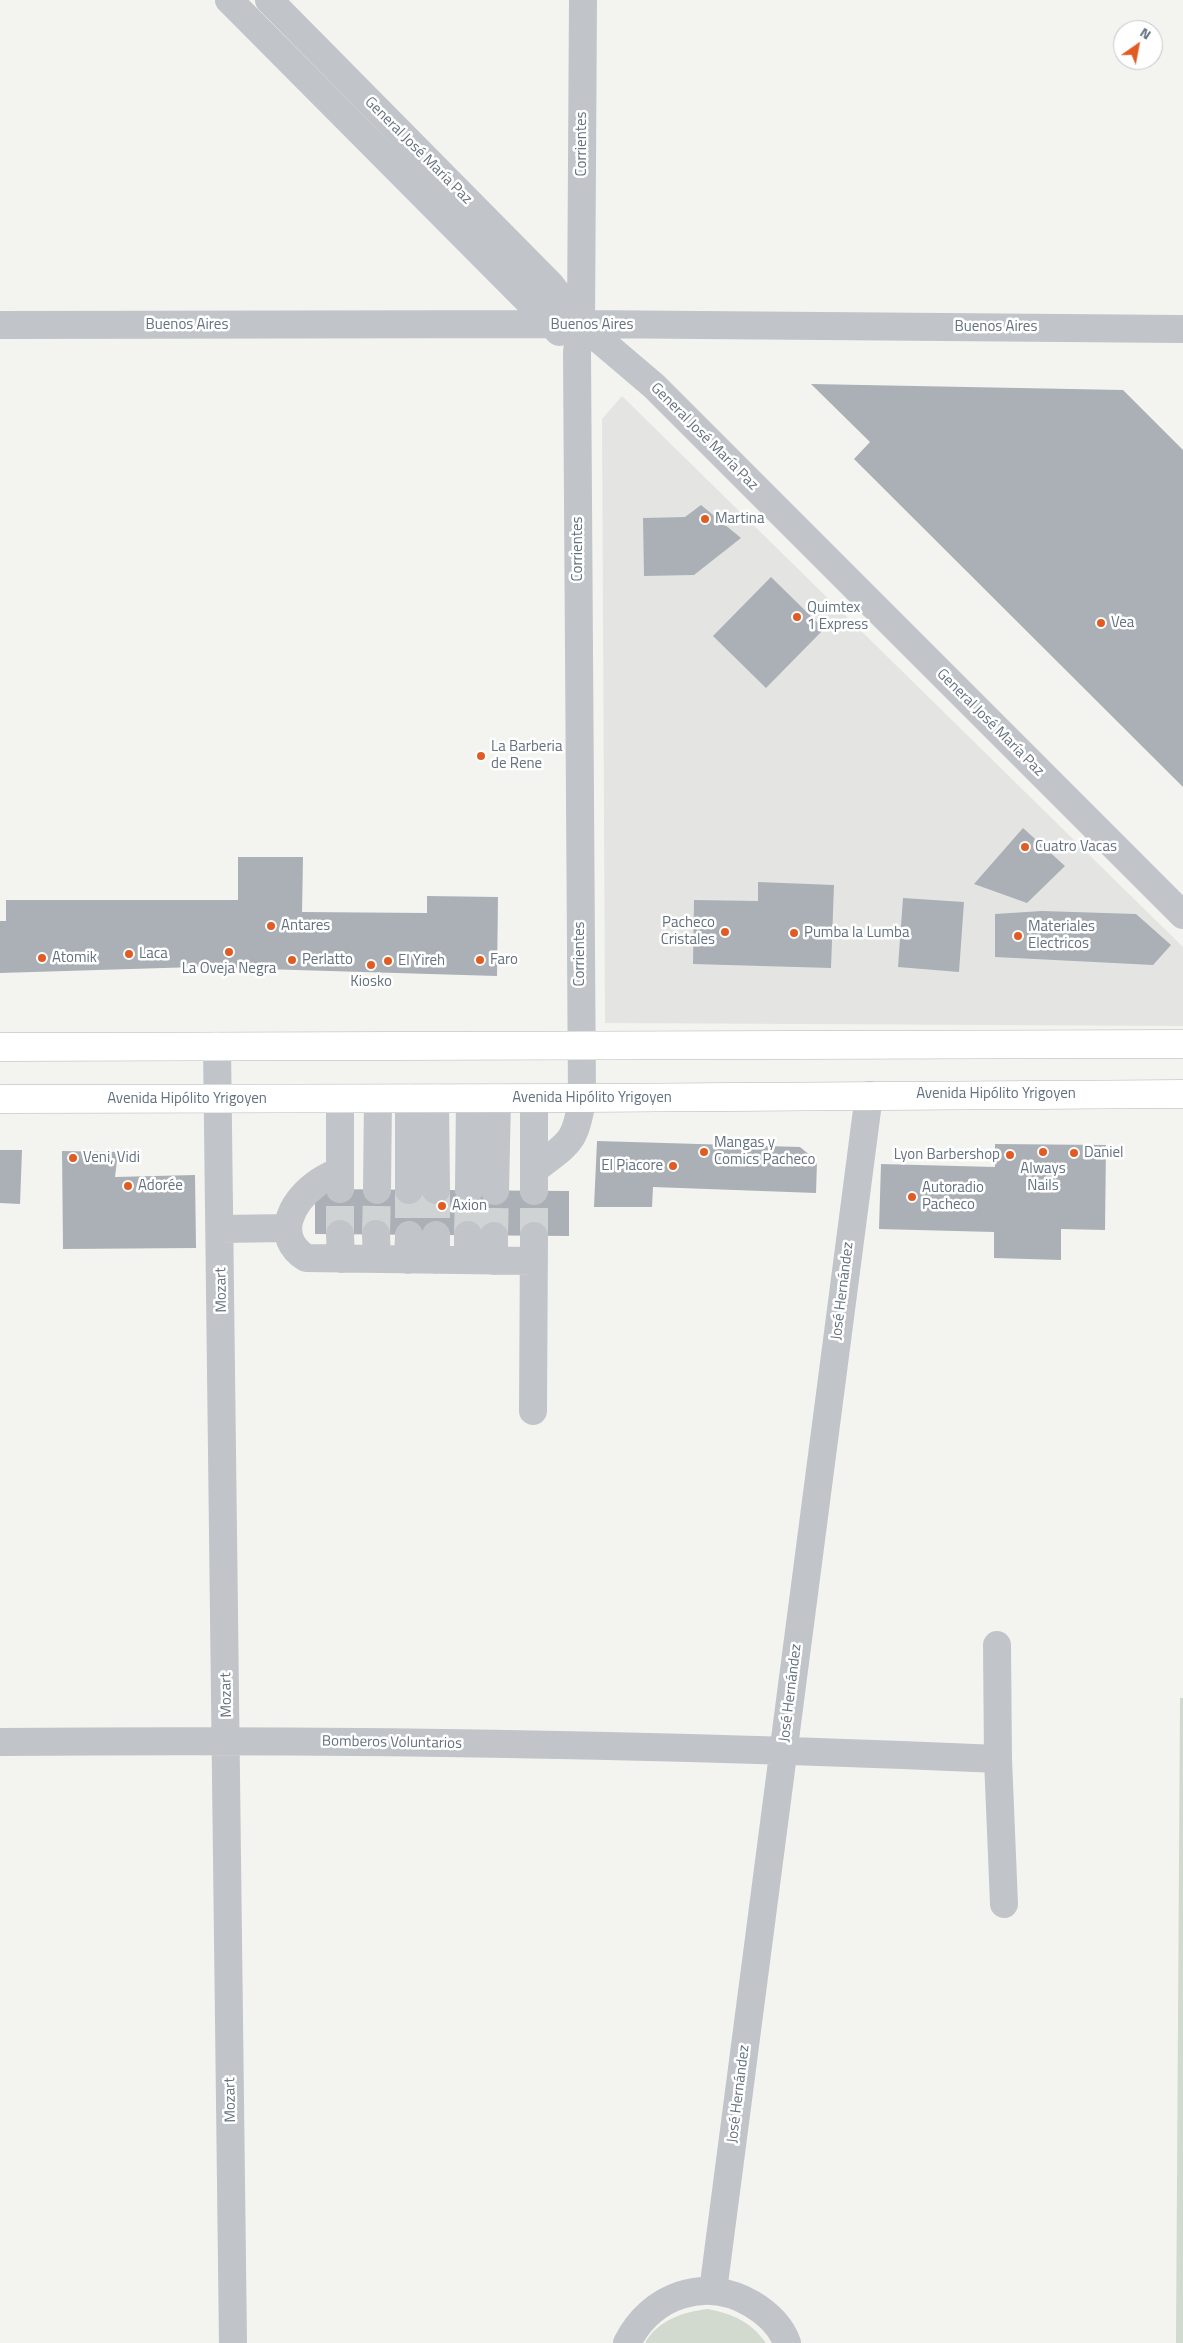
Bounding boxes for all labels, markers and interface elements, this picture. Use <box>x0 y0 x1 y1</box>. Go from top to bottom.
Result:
north arrow <box>1113 20 1163 70</box>
text: N <box>1136 21 1156 44</box>
street label: General José María Paz <box>361 94 475 208</box>
street label: Corrientes <box>573 112 591 176</box>
street label: Buenos Aires <box>146 316 228 334</box>
street label: Buenos Aires <box>551 316 633 334</box>
street label: Buenos Aires <box>955 318 1037 336</box>
street label: General José María Paz <box>647 380 761 494</box>
place label: Martina <box>715 510 764 528</box>
marker: Martina <box>699 513 711 525</box>
street label: Corrientes <box>569 517 587 581</box>
place label: Quimtex 1 Express <box>807 599 868 634</box>
marker: Quimtex 1 Express <box>791 611 803 623</box>
place label: Vea <box>1111 614 1134 632</box>
marker: Vea <box>1095 617 1107 629</box>
street label: General José María Paz <box>933 666 1047 780</box>
place label: La Barberia de Rene <box>491 738 562 773</box>
marker: La Barberia de Rene <box>475 750 487 762</box>
place label: Cuatro Vacas <box>1035 838 1117 856</box>
marker: Cuatro Vacas <box>1019 841 1031 853</box>
place label: Pacheco Cristales <box>661 914 715 949</box>
place label: Antares <box>281 917 330 935</box>
place label: Materiales Electricos <box>1028 918 1095 953</box>
marker: Antares <box>265 920 277 932</box>
street label: Corrientes <box>571 922 589 986</box>
place label: Pumba la Lumba <box>804 924 909 942</box>
marker: Pacheco Cristales <box>719 926 731 938</box>
marker: Pumba la Lumba <box>788 927 800 939</box>
marker: Materiales Electricos <box>1012 930 1024 942</box>
place label: Laca <box>139 945 168 963</box>
marker: La Oveja Negra <box>223 946 235 958</box>
marker: Laca <box>123 948 135 960</box>
place label: Atomik <box>52 949 97 967</box>
place label: Perlatto <box>302 951 353 969</box>
place label: Faro <box>490 951 518 969</box>
marker: Atomik <box>36 952 48 964</box>
place label: El Yireh <box>398 952 445 970</box>
marker: Perlatto <box>286 954 298 966</box>
marker: Faro <box>474 954 486 966</box>
marker: El Yireh <box>382 955 394 967</box>
marker: Kiosko <box>365 959 377 971</box>
place label: La Oveja Negra <box>182 960 276 978</box>
place label: Kiosko <box>350 973 392 991</box>
street label: Avenida Hipólito Yrigoyen <box>916 1085 1076 1103</box>
street label: Avenida Hipólito Yrigoyen <box>512 1089 672 1107</box>
street label: Avenida Hipólito Yrigoyen <box>107 1090 267 1108</box>
place label: Mangas y Comics Pacheco <box>714 1134 815 1169</box>
place label: Daniel <box>1084 1144 1124 1162</box>
marker: Mangas y Comics Pacheco <box>698 1146 710 1158</box>
place label: Lyon Barbershop <box>894 1146 1000 1164</box>
marker: Always Nails <box>1037 1146 1049 1158</box>
marker: Daniel <box>1068 1147 1080 1159</box>
place label: Veni, Vidi <box>83 1149 140 1167</box>
marker: Lyon Barbershop <box>1004 1149 1016 1161</box>
marker: Veni, Vidi <box>67 1152 79 1164</box>
place label: El Piacore <box>601 1157 663 1175</box>
marker: El Piacore <box>667 1160 679 1172</box>
place label: Always Nails <box>1020 1160 1066 1195</box>
place label: Adorée <box>138 1177 183 1195</box>
place label: Autoradio Pacheco <box>922 1179 984 1214</box>
marker: Adorée <box>122 1180 134 1192</box>
marker: Autoradio Pacheco <box>906 1191 918 1203</box>
place label: Axion <box>452 1197 487 1215</box>
marker: Axion <box>436 1200 448 1212</box>
street label: José Hernández <box>828 1241 858 1341</box>
street label: Mozart <box>213 1267 231 1313</box>
street label: José Hernández <box>776 1643 806 1743</box>
street label: Mozart <box>218 1672 236 1718</box>
street label: Bomberos Voluntarios <box>322 1733 462 1753</box>
street label: José Hernández <box>724 2044 754 2144</box>
street label: Mozart <box>222 2077 240 2123</box>

